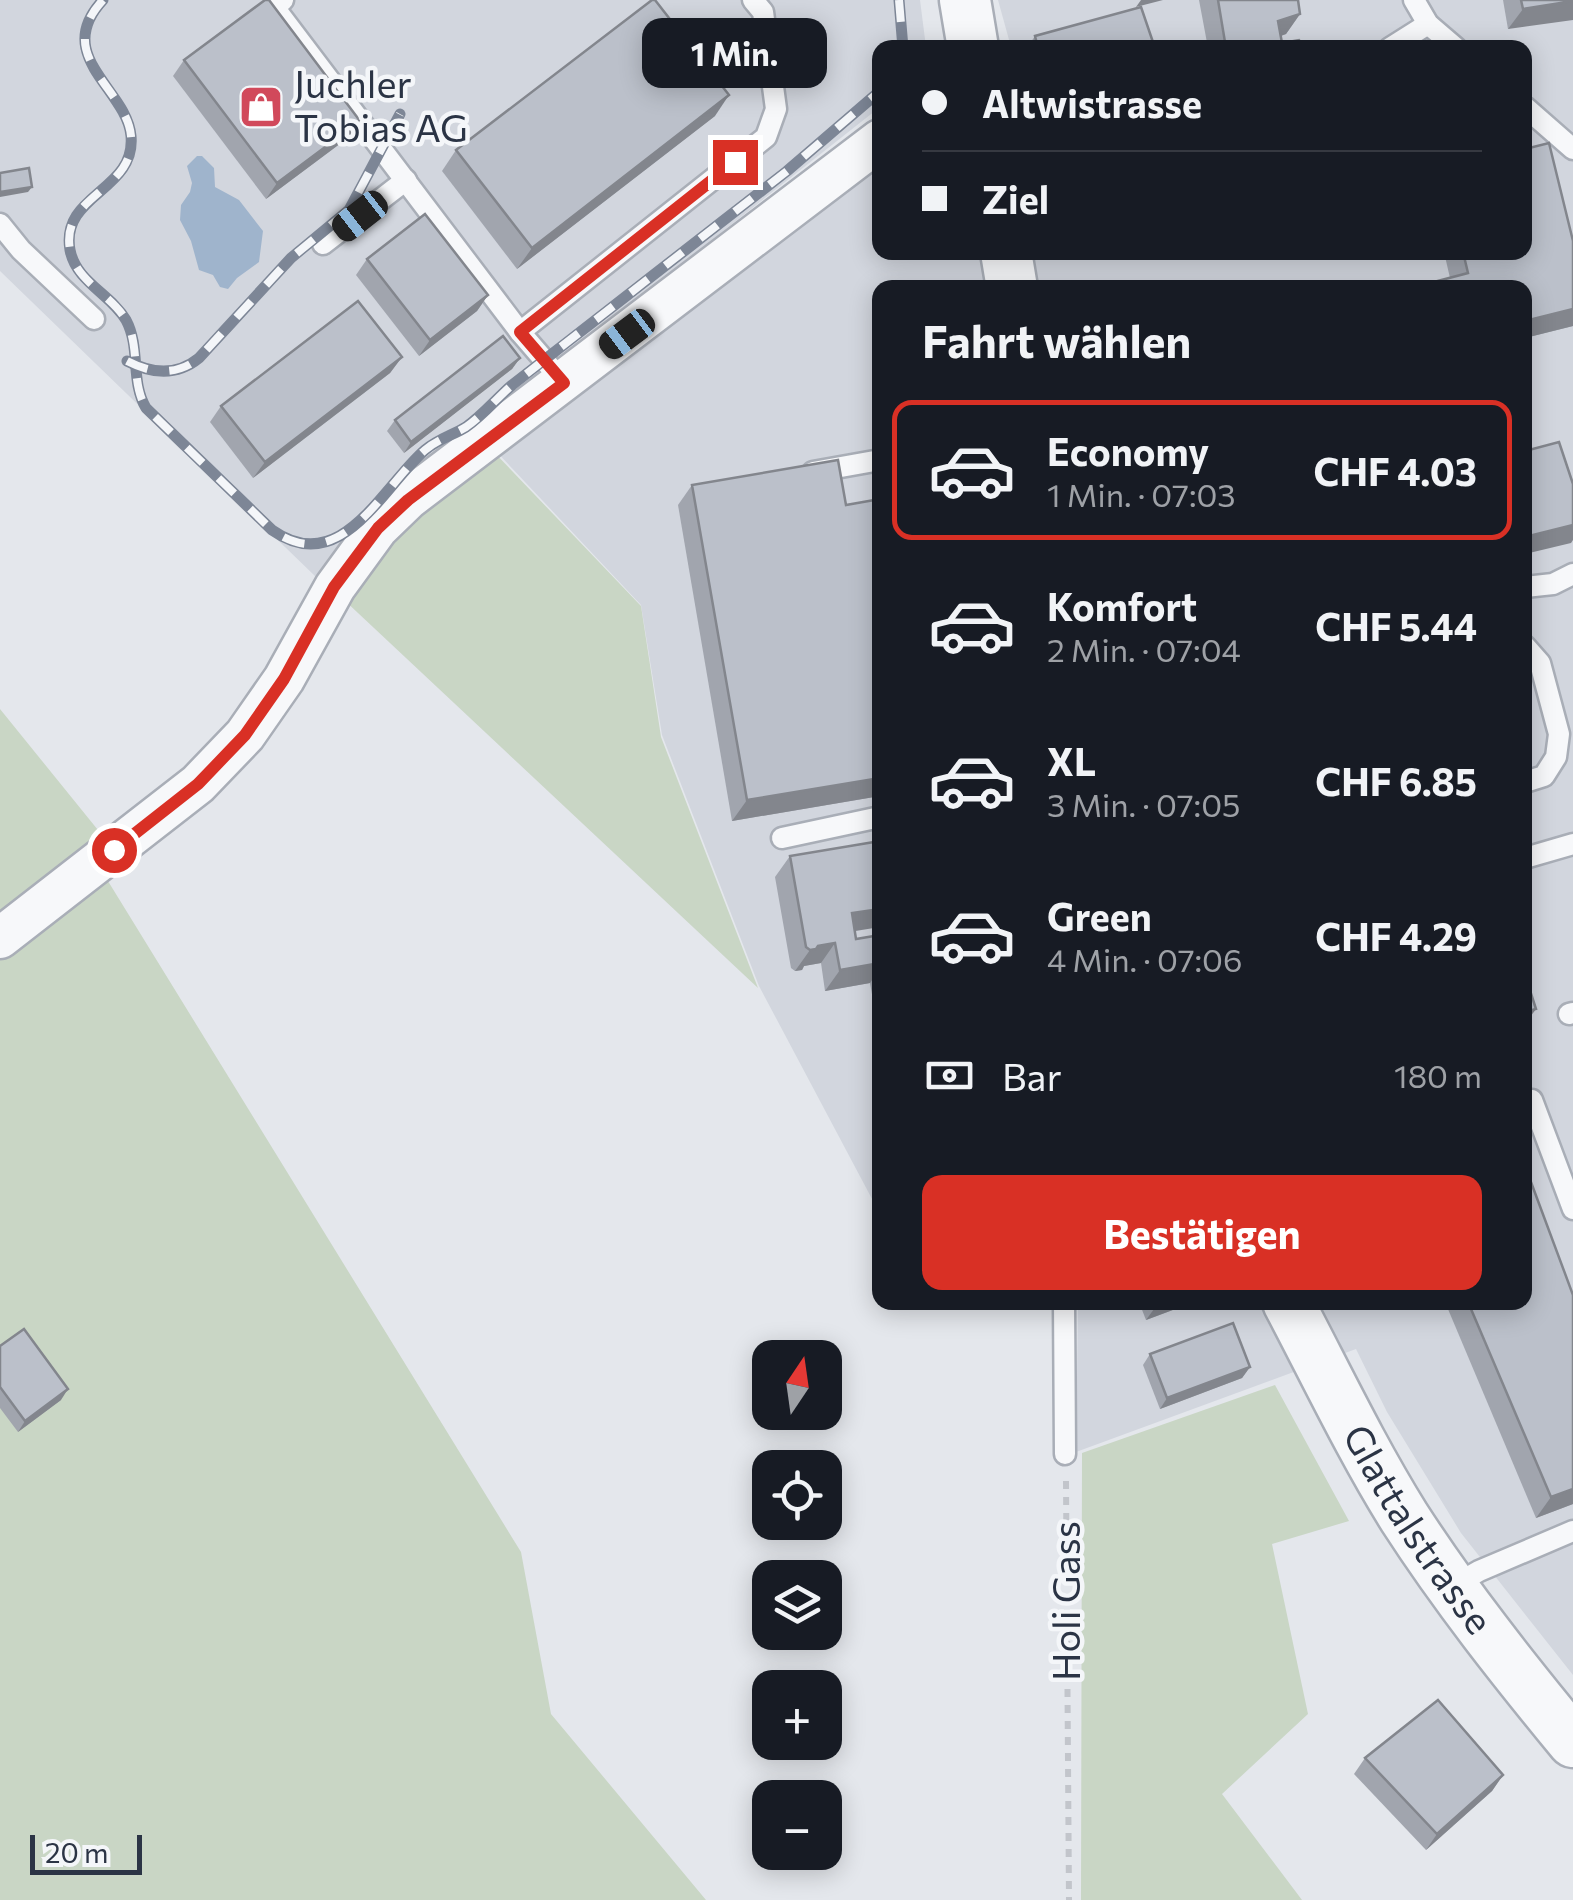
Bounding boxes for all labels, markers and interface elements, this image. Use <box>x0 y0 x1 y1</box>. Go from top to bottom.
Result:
callout: 1 Min. <box>642 17 828 87</box>
text: 1 Min. <box>691 33 778 73</box>
place label: Juchler Tobias AG <box>294 59 468 150</box>
text: Altwistrasse <box>982 79 1202 126</box>
shop icon: Juchler Tobias AG <box>238 84 284 130</box>
route end <box>713 140 758 185</box>
text: Ziel <box>982 175 1049 222</box>
car <box>327 186 393 246</box>
car <box>594 304 660 364</box>
text: Fahrt wählen <box>922 312 1191 367</box>
icon: car <box>927 425 1017 515</box>
text: Economy <box>1047 427 1209 474</box>
text: CHF 4.03 <box>1313 447 1477 494</box>
text: 1 Min. · 07:03 <box>1047 474 1236 514</box>
icon: car <box>927 580 1017 670</box>
text: Komfort <box>1047 582 1197 629</box>
text: CHF 5.44 <box>1315 602 1477 649</box>
text: 2 Min. · 07:04 <box>1047 629 1241 669</box>
icon: car <box>927 735 1017 825</box>
text: XL <box>1047 737 1096 784</box>
text: CHF 6.85 <box>1315 757 1477 804</box>
text: 3 Min. · 07:05 <box>1047 784 1240 824</box>
route start <box>92 828 137 873</box>
icon: car <box>927 890 1017 980</box>
text: Green <box>1047 892 1152 939</box>
text: CHF 4.29 <box>1315 912 1477 959</box>
text: 4 Min. · 07:06 <box>1047 939 1242 979</box>
icon: cash <box>922 1048 977 1103</box>
text: Bar <box>1002 1052 1062 1099</box>
text: 180 m <box>1394 1055 1482 1095</box>
button: Bestätigen <box>922 1175 1482 1290</box>
north arrow <box>752 1340 842 1430</box>
map controls <box>752 1340 842 1870</box>
street label: Glattalstrasse <box>1335 1416 1504 1642</box>
button: locate <box>752 1450 842 1540</box>
street label: Holi Gass <box>1041 1521 1088 1681</box>
button: layers <box>752 1560 842 1650</box>
button: + <box>752 1670 842 1760</box>
button: − <box>752 1780 842 1870</box>
scale bar <box>30 1830 142 1874</box>
text: 20 m <box>45 1835 109 1869</box>

